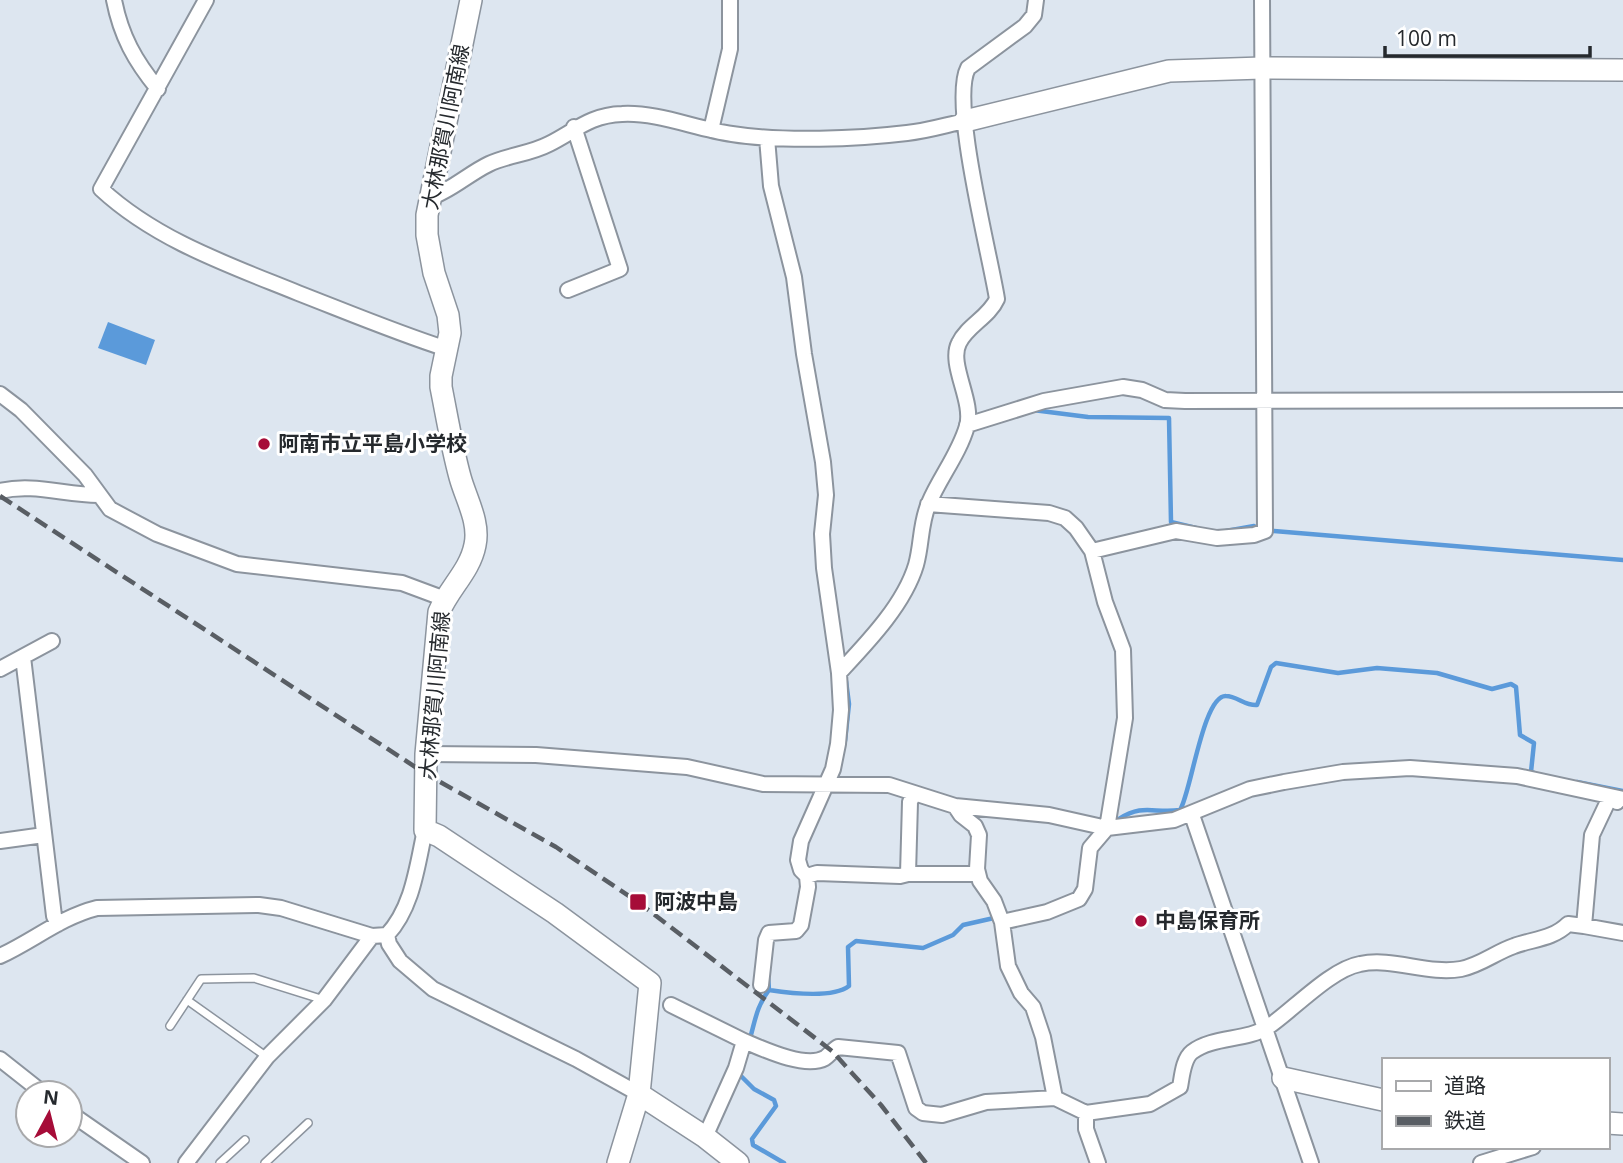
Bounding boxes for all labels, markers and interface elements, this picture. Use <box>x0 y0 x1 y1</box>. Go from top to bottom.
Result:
scale bar <box>1385 14 1590 58</box>
text: 100 m <box>1396 24 1457 52</box>
street label: 大林那賀川阿南線 <box>415 42 475 212</box>
place label: 阿南市立平島小学校 <box>278 429 467 457</box>
marker: 阿南市立平島小学校 <box>256 436 272 452</box>
street label: 大林那賀川阿南線 <box>413 610 455 780</box>
place label: 阿波中島 <box>654 887 738 915</box>
marker: 阿波中島 <box>628 892 648 912</box>
place label: 中島保育所 <box>1155 906 1260 934</box>
marker: 中島保育所 <box>1133 913 1149 929</box>
legend <box>1382 1058 1609 1149</box>
text: 道路 <box>1444 1071 1486 1099</box>
north arrow <box>14 1079 84 1149</box>
text: N <box>42 1083 60 1111</box>
text: 鉄道 <box>1444 1106 1486 1134</box>

